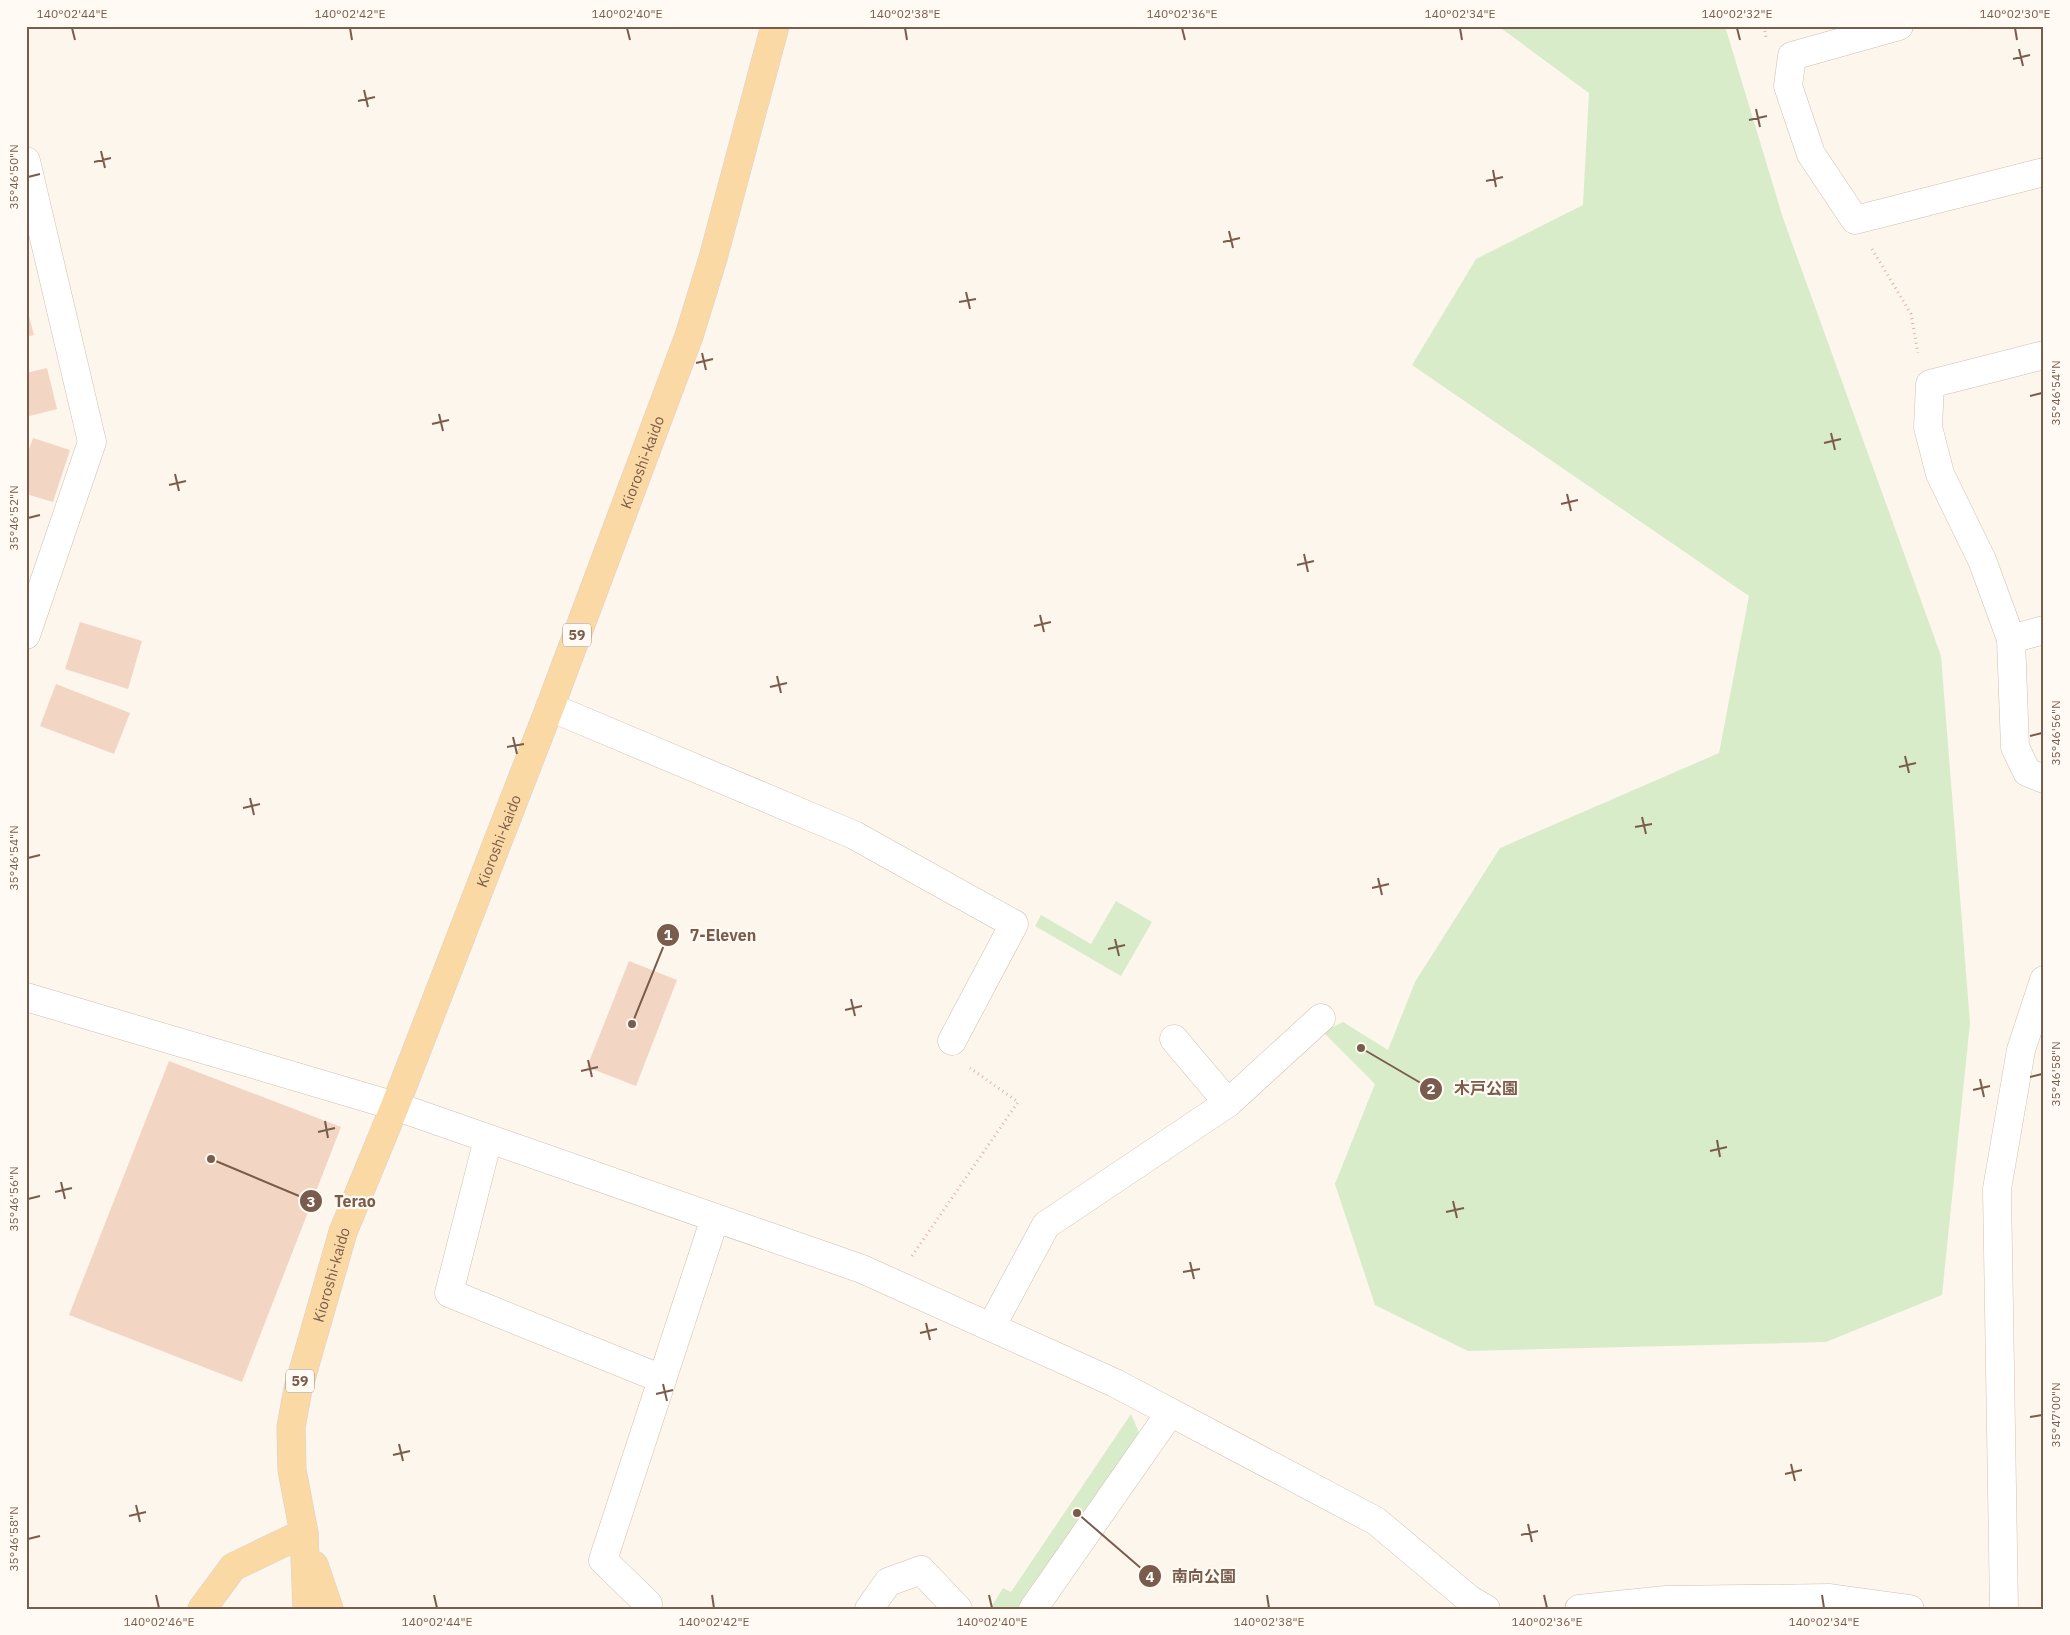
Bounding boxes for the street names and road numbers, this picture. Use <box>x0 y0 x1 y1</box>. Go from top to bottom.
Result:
street label: Kioroshi-kaido <box>616 413 668 511</box>
road number: 59 <box>563 624 591 646</box>
street label: Kioroshi-kaido <box>471 792 525 890</box>
street label: Kioroshi-kaido <box>308 1224 354 1324</box>
road number: 59 <box>286 1370 314 1392</box>

